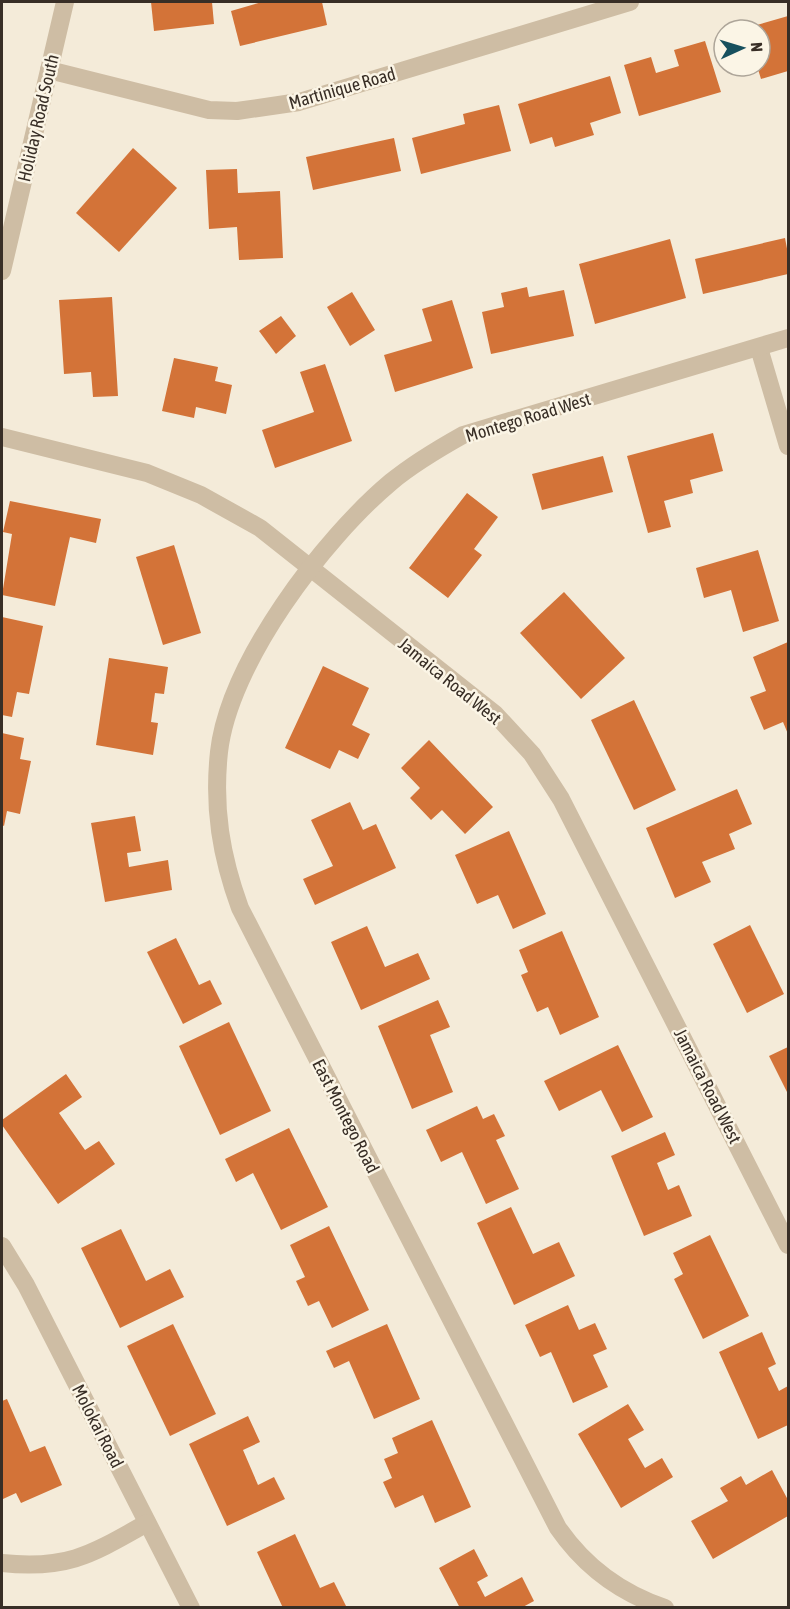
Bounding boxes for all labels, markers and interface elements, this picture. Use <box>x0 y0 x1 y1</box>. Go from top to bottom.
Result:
north arrow <box>712 18 772 78</box>
text: N <box>748 42 766 52</box>
street label: Holiday Road South <box>13 52 63 184</box>
street label: Martinique Road <box>286 63 398 113</box>
street label: Montego Road West <box>463 388 593 446</box>
street label: Jamaica Road West <box>394 633 506 729</box>
street label: Jamaica Road West <box>670 1025 746 1147</box>
street label: East Montego Road <box>308 1055 384 1177</box>
street label: Molokai Road <box>68 1381 128 1471</box>

